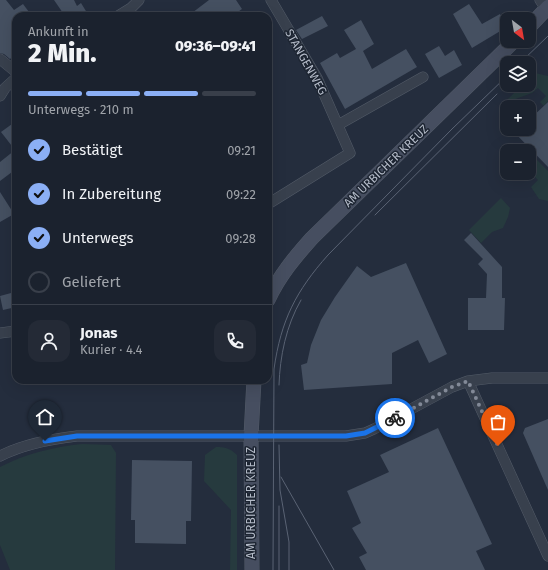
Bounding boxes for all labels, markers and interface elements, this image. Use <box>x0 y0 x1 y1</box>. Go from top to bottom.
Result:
north arrow <box>500 12 536 48</box>
map controls <box>500 12 536 180</box>
text: Ankunft in <box>28 24 89 39</box>
street label: STANGENWEG <box>282 27 330 97</box>
text: 09:36–09:41 <box>175 37 256 55</box>
text: 2 Min. <box>28 38 97 69</box>
button: layers <box>500 56 536 92</box>
button: + <box>500 100 536 136</box>
text: Unterwegs · 210 m <box>28 102 134 117</box>
street label: AM URBICHER KREUZ <box>341 122 431 210</box>
icon: check <box>28 139 50 161</box>
text: Bestätigt <box>62 141 123 159</box>
text: 09:21 <box>227 143 256 158</box>
button: − <box>500 144 536 180</box>
icon: check <box>28 183 50 205</box>
text: In Zubereitung <box>62 185 161 203</box>
text: 09:22 <box>226 187 256 202</box>
icon: check <box>28 227 50 249</box>
text: Unterwegs <box>62 229 134 247</box>
text: 09:28 <box>225 231 256 246</box>
text: Geliefert <box>62 273 121 291</box>
button: person <box>28 320 70 362</box>
button: phone <box>214 320 256 362</box>
text: Jonas <box>80 324 118 342</box>
text: Kurier · 4.4 <box>80 342 142 357</box>
courier <box>375 398 415 438</box>
pin <box>28 400 62 441</box>
pin <box>481 405 515 446</box>
icon: home <box>34 406 56 428</box>
icon: bike <box>384 407 406 429</box>
icon: bag <box>487 411 509 433</box>
street label: AM URBICHER KREUZ <box>244 447 258 559</box>

